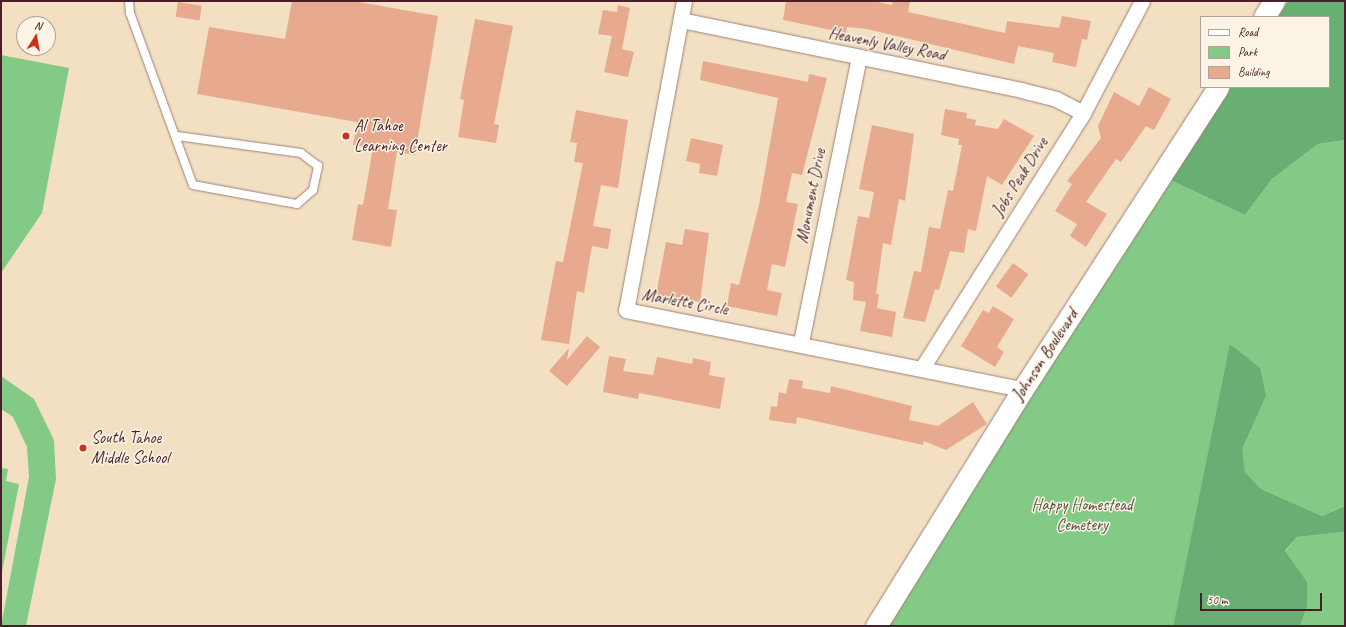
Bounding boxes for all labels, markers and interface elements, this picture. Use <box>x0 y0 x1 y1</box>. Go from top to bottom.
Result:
north arrow <box>16 16 56 56</box>
legend <box>1200 16 1330 88</box>
text: N <box>33 18 43 33</box>
street label: Heavenly Valley Road <box>827 23 947 65</box>
text: Road <box>1238 24 1258 40</box>
text: Park <box>1238 44 1257 60</box>
text: Building <box>1238 64 1270 80</box>
place label: Al Tahoe Learning Center <box>354 116 447 156</box>
marker: Al Tahoe Learning Center <box>341 131 351 141</box>
street label: Jobs Peak Drive <box>988 134 1052 220</box>
street label: Monument Drive <box>792 147 830 245</box>
street label: Marlette Circle <box>641 284 729 320</box>
street label: Johnson Boulevard <box>1008 305 1082 405</box>
place label: South Tahoe Middle School <box>91 428 169 468</box>
marker: South Tahoe Middle School <box>78 443 88 453</box>
park label: Happy Homestead Cemetery <box>1031 495 1133 535</box>
scale bar <box>1202 585 1324 611</box>
text: 50 m <box>1207 592 1227 608</box>

